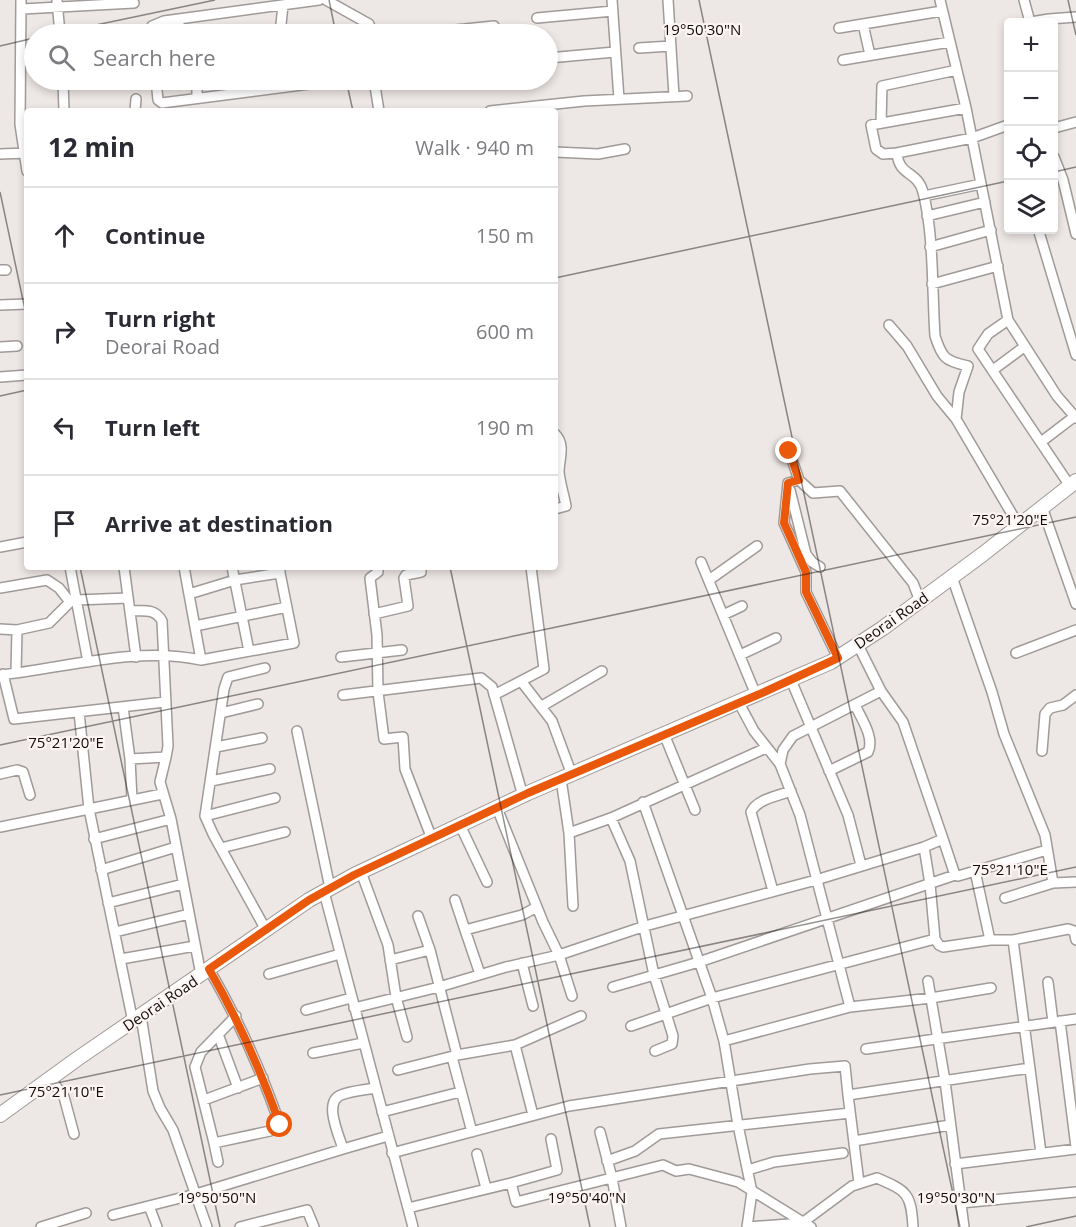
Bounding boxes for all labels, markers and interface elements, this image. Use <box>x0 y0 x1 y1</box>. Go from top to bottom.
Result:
map controls <box>1004 18 1058 234</box>
button: + <box>1004 18 1058 72</box>
text: 19°50'30"N <box>663 19 741 39</box>
search box <box>24 24 558 90</box>
icon: search <box>45 41 78 74</box>
text: Search here <box>93 42 216 72</box>
button: − <box>1004 72 1058 126</box>
button: locate <box>1004 126 1058 180</box>
text: 12 min <box>48 129 135 165</box>
text: Walk · 940 m <box>415 134 534 161</box>
button: layers <box>1004 180 1058 234</box>
icon: ahead <box>48 219 81 252</box>
text: Continue <box>105 220 205 250</box>
text: 150 m <box>476 222 534 249</box>
text: Turn right <box>105 303 216 333</box>
icon: right <box>48 315 81 348</box>
text: 600 m <box>476 318 534 345</box>
text: Deorai Road <box>105 333 220 360</box>
icon: left <box>48 411 81 444</box>
text: Turn left <box>105 412 200 442</box>
text: 190 m <box>476 414 534 441</box>
route end <box>775 437 801 463</box>
icon: arrive <box>48 507 81 540</box>
text: Arrive at destination <box>105 508 333 538</box>
text: 75°21'20"E <box>972 509 1048 529</box>
street label: Deorai Road <box>850 587 932 653</box>
text: 75°21'20"E <box>28 732 104 752</box>
text: 75°21'10"E <box>972 859 1048 879</box>
street label: Deorai Road <box>119 971 201 1035</box>
text: 75°21'10"E <box>28 1081 104 1101</box>
route start <box>266 1111 292 1137</box>
text: 19°50'50"N <box>178 1187 256 1207</box>
text: 19°50'40"N <box>548 1187 626 1207</box>
text: 19°50'30"N <box>917 1187 995 1207</box>

